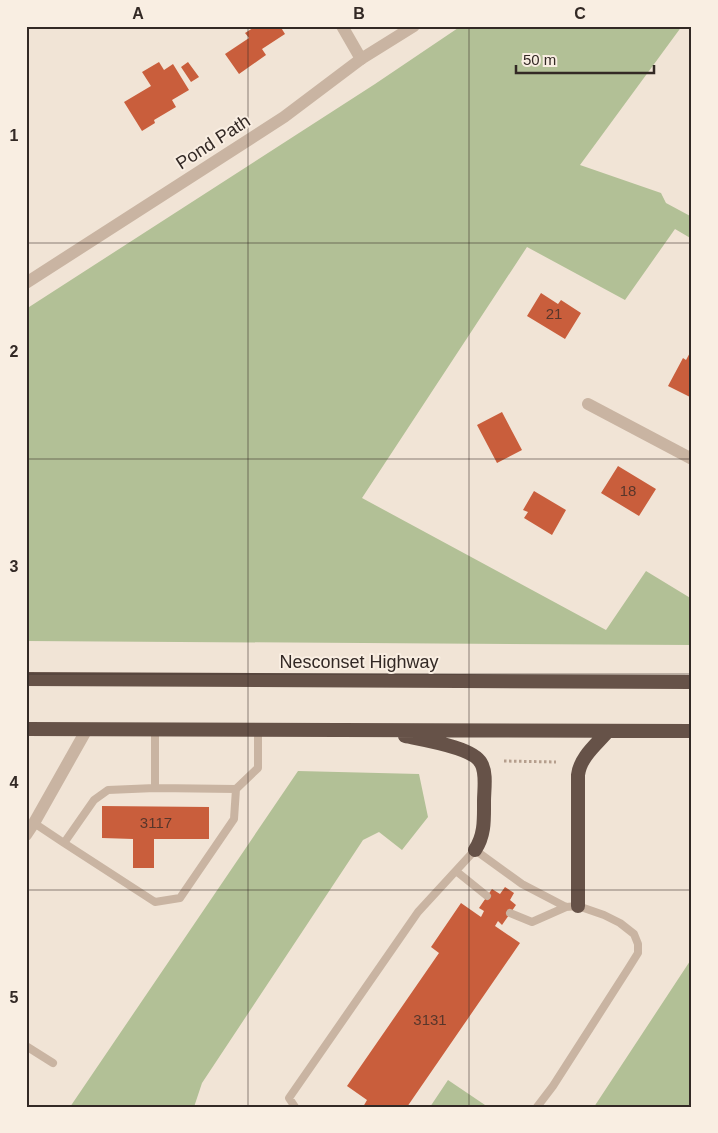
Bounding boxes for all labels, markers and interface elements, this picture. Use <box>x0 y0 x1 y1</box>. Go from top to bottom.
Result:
text: A <box>132 5 144 22</box>
text: B <box>353 5 365 22</box>
text: C <box>574 5 586 22</box>
scale bar <box>516 42 653 74</box>
text: 50 m <box>523 51 556 68</box>
street label: Pond Path <box>172 111 254 173</box>
text: 1 <box>10 127 19 144</box>
house number: 21 <box>546 305 562 322</box>
text: 2 <box>10 343 19 360</box>
house number: 18 <box>620 482 636 499</box>
text: 3 <box>10 558 19 575</box>
street label: Nesconset Highway <box>279 652 439 672</box>
text: 4 <box>10 774 19 791</box>
house number: 3117 <box>140 814 172 831</box>
text: 5 <box>10 989 19 1006</box>
house number: 3131 <box>413 1011 447 1028</box>

